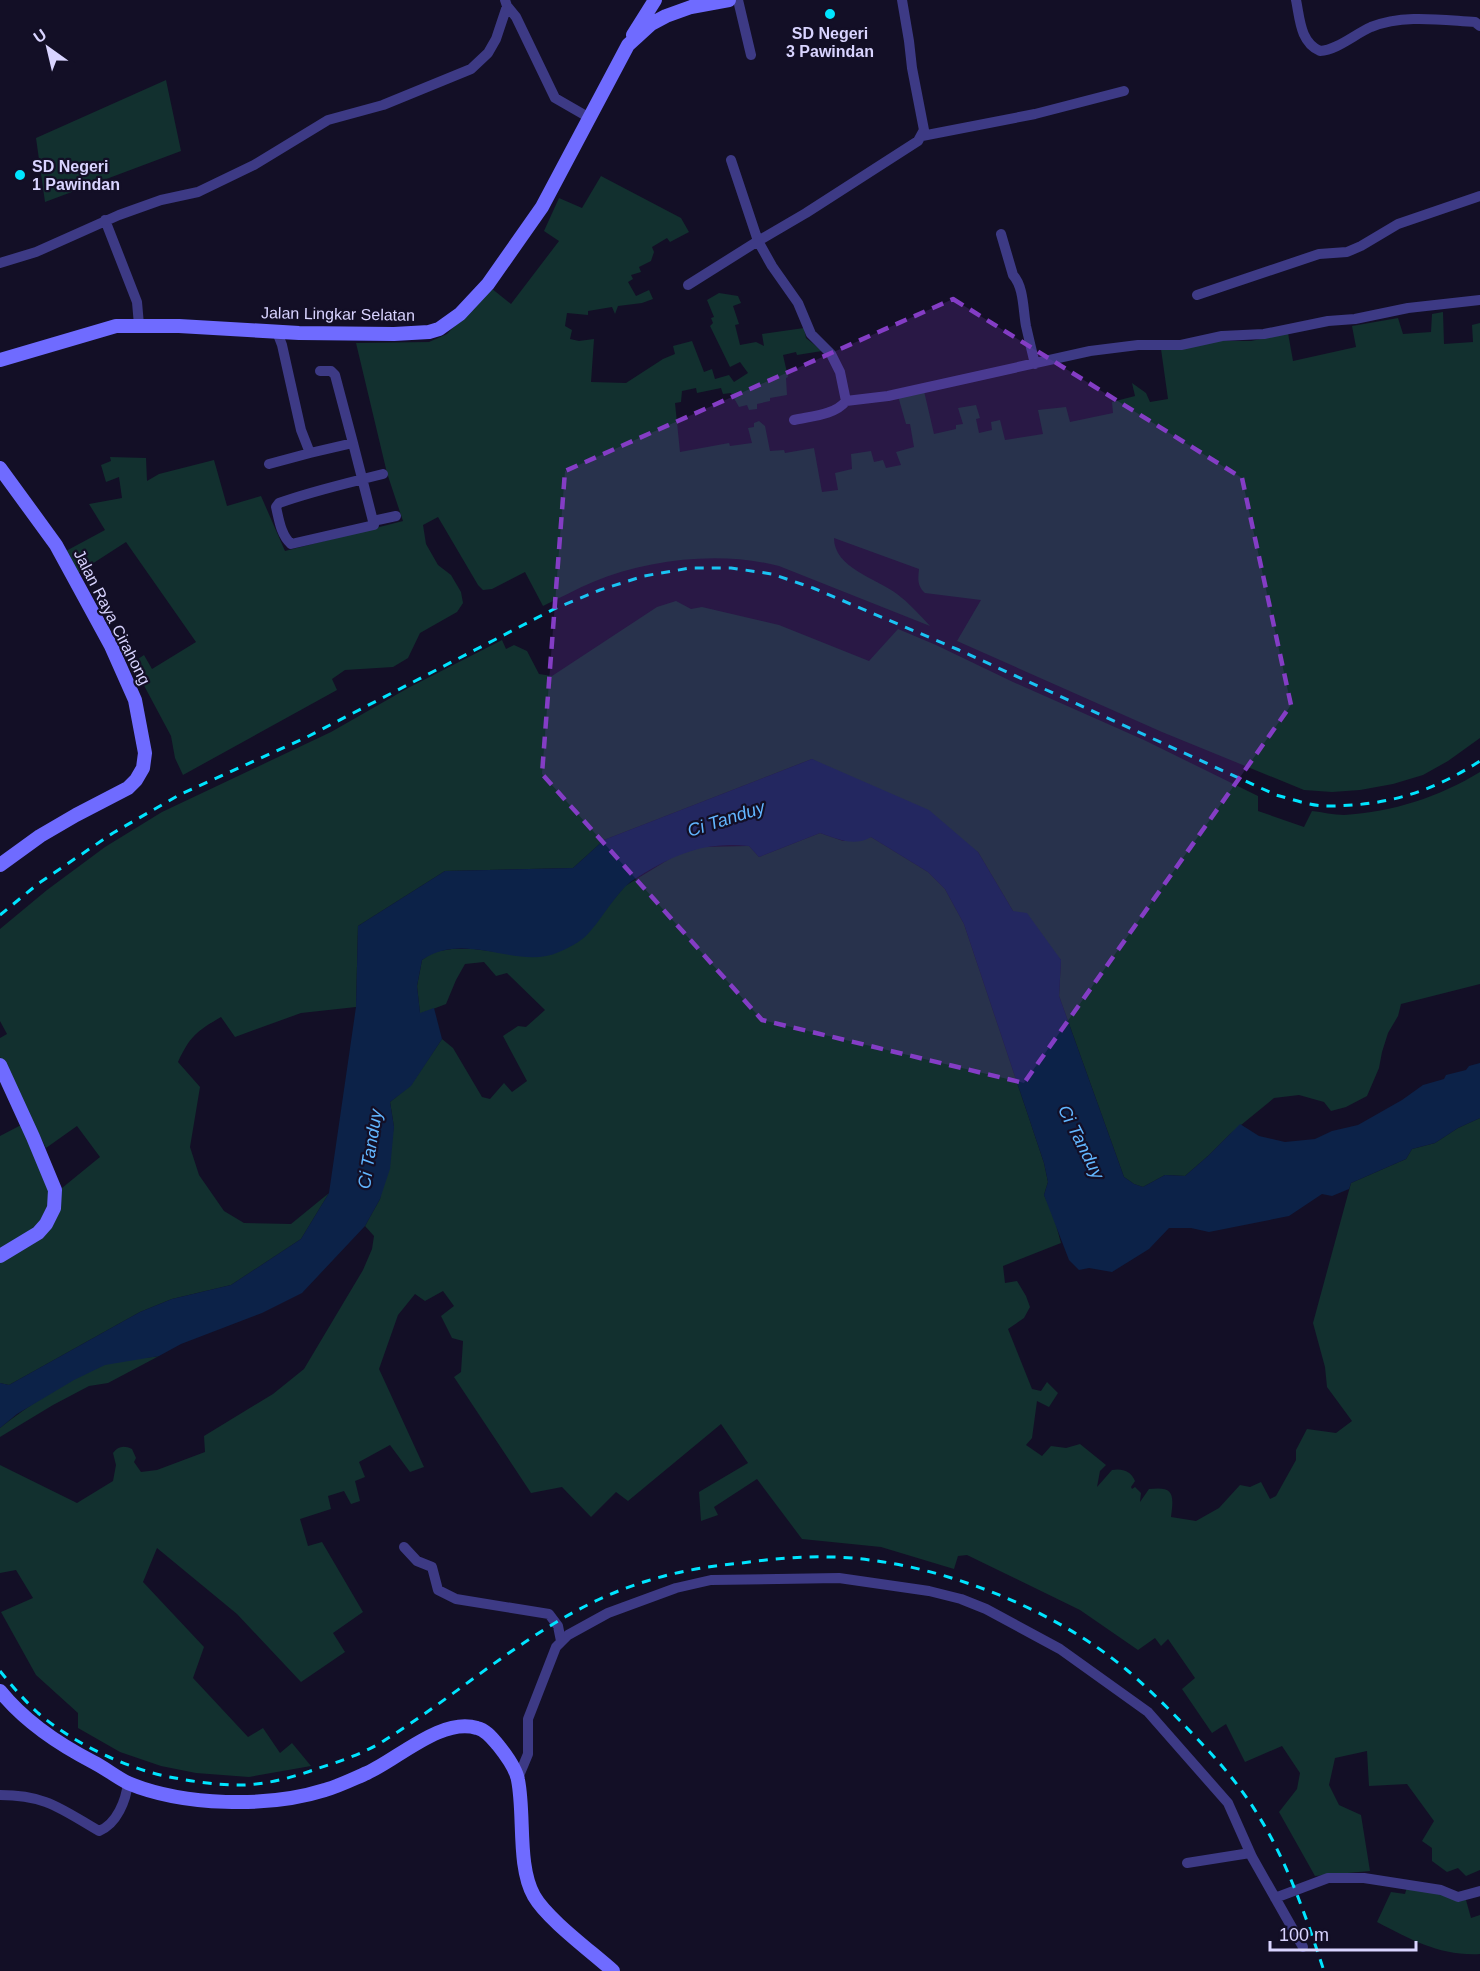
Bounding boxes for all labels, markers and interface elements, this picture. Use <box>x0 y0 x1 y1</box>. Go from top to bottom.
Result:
marker: SD Negeri 3 Pawindan <box>823 7 837 21</box>
north arrow <box>18 18 78 78</box>
place label: SD Negeri 3 Pawindan <box>786 25 874 60</box>
text: U <box>30 26 49 46</box>
place label: SD Negeri 1 Pawindan <box>32 158 120 193</box>
marker: SD Negeri 1 Pawindan <box>13 168 27 182</box>
street label: Jalan Lingkar Selatan <box>261 304 415 324</box>
street label: Jalan Raya Cirahong <box>71 547 153 687</box>
water label: Ci Tanduy <box>685 797 768 841</box>
water label: Ci Tanduy <box>1054 1102 1109 1183</box>
water label: Ci Tanduy <box>354 1107 386 1190</box>
scale bar <box>1270 1914 1416 1952</box>
text: 100 m <box>1279 1925 1329 1945</box>

